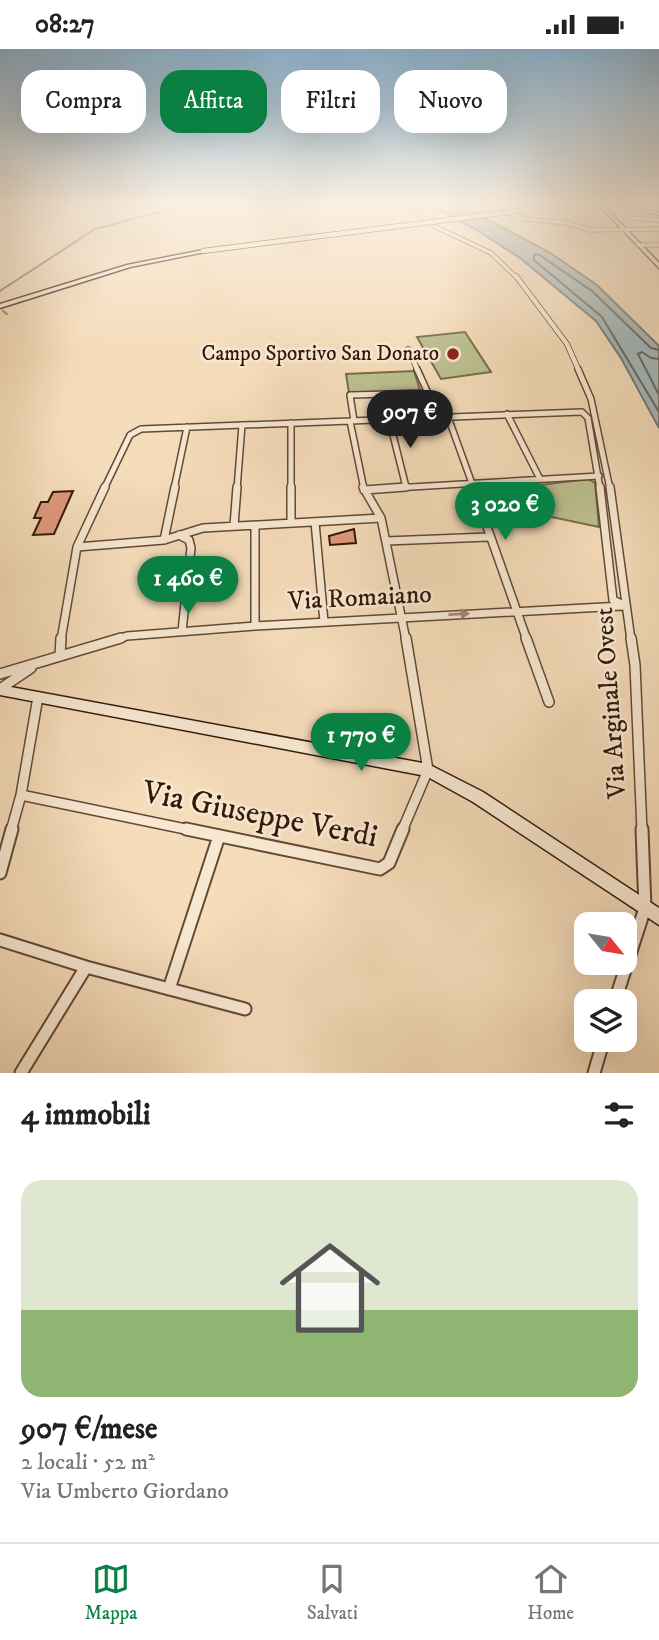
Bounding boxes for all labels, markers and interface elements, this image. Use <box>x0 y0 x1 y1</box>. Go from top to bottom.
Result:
text: 08:27 <box>35 8 95 41</box>
chip: Compra <box>21 70 146 133</box>
chip: Affitta <box>160 70 267 133</box>
chip: Filtri <box>281 70 380 133</box>
chip: Nuovo <box>394 70 507 133</box>
place label: Campo Sportivo San Donato <box>201 341 439 367</box>
marker: Campo Sportivo San Donato <box>445 346 461 362</box>
pin: 907 € <box>361 391 459 450</box>
text: 907 € <box>383 398 437 427</box>
pin: 3 020 € <box>440 483 570 542</box>
text: 3 020 € <box>471 490 539 519</box>
pin: 1 460 € <box>123 557 253 616</box>
text: 1 460 € <box>153 564 223 593</box>
street label: Via Romaiano <box>286 578 433 618</box>
street label: Via Arginale Ovest <box>588 606 634 801</box>
one-way arrow <box>448 608 470 619</box>
pin: 1 770 € <box>296 713 426 773</box>
text: 1 770 € <box>327 721 395 750</box>
street label: Via Giuseppe Verdi <box>138 772 381 857</box>
north arrow <box>574 912 637 975</box>
map controls <box>574 912 637 1052</box>
button: layers <box>574 989 637 1052</box>
icon: filters <box>600 1096 638 1134</box>
text: 4 immobili <box>21 1097 151 1134</box>
icon: home <box>267 1225 393 1351</box>
text: 907 €/mese <box>21 1411 157 1448</box>
text: 2 locali · 52 m² <box>21 1448 155 1477</box>
text: Via Umberto Giordano <box>21 1477 229 1506</box>
tab: Mappa <box>85 1560 137 1625</box>
tab: Salvati <box>307 1560 358 1625</box>
tab: Home <box>527 1560 574 1625</box>

